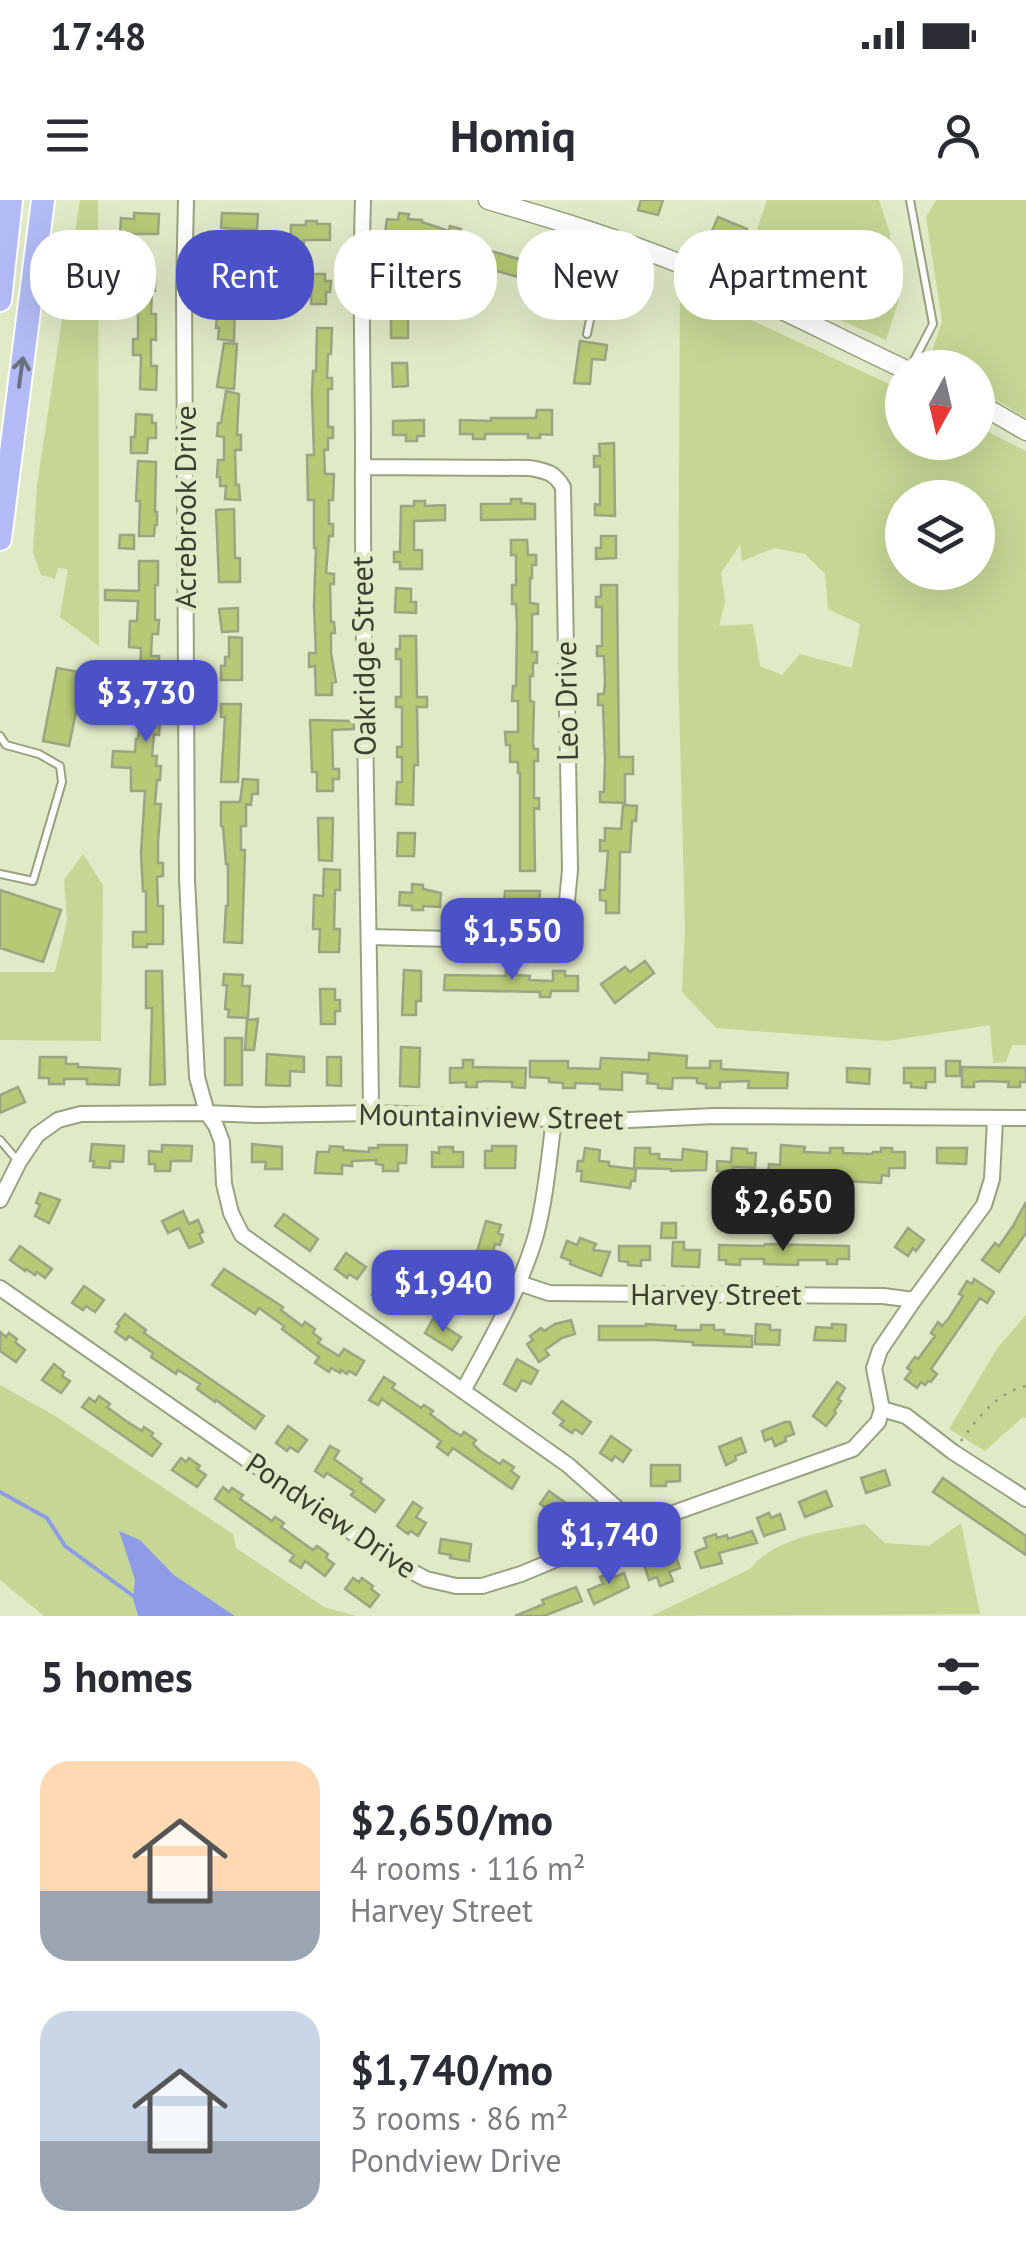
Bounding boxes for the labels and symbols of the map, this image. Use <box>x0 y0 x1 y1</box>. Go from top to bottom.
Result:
north arrow <box>885 350 995 460</box>
one-way arrow <box>12 357 31 389</box>
street label: Acrebrook Drive <box>165 405 204 609</box>
street label: Oakridge Street <box>341 556 384 756</box>
street label: Leo Drive <box>545 641 586 761</box>
pin: $3,730 <box>65 660 227 745</box>
pin: $1,550 <box>431 898 593 983</box>
street label: Mountainview Street <box>358 1094 624 1137</box>
pin: $2,650 <box>702 1169 864 1254</box>
pin: $1,940 <box>362 1250 524 1335</box>
street label: Harvey Street <box>630 1274 802 1313</box>
street label: Pondview Drive <box>239 1443 425 1586</box>
pin: $1,740 <box>528 1502 690 1587</box>

